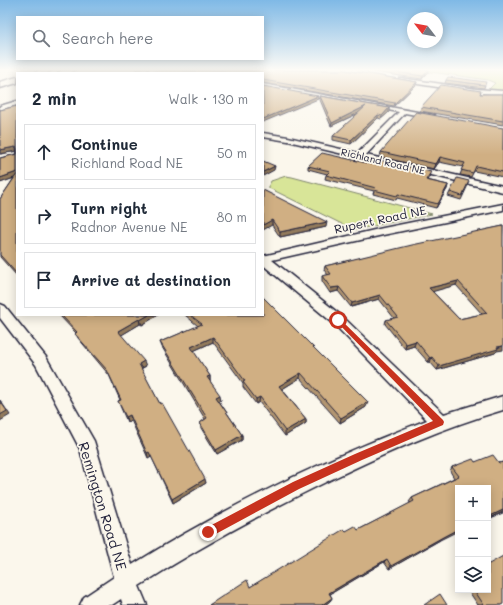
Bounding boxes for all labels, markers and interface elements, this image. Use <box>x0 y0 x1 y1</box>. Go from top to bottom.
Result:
north arrow <box>407 12 443 48</box>
search box <box>16 16 264 60</box>
icon: search <box>30 27 52 49</box>
text: Search here <box>62 28 153 48</box>
text: 2 min <box>32 87 77 109</box>
text: Walk · 130 m <box>168 90 248 107</box>
text: Continue <box>71 134 138 154</box>
icon: ahead <box>33 141 55 163</box>
text: 50 m <box>217 144 247 161</box>
street label: Richland Road NE <box>340 145 427 178</box>
text: Richland Road NE <box>71 154 183 171</box>
text: Turn right <box>71 198 148 218</box>
street label: Rupert Road NE <box>333 201 428 237</box>
icon: right <box>33 205 55 227</box>
text: 80 m <box>217 208 247 225</box>
text: Radnor Avenue NE <box>71 218 187 235</box>
icon: arrive <box>33 269 55 291</box>
text: Arrive at destination <box>71 270 231 290</box>
route start <box>329 311 347 329</box>
street label: Remington Road NE <box>74 439 132 573</box>
map controls <box>455 485 491 593</box>
button: + <box>455 485 491 521</box>
button: − <box>455 521 491 557</box>
route end <box>199 523 217 541</box>
button: layers <box>455 557 491 593</box>

